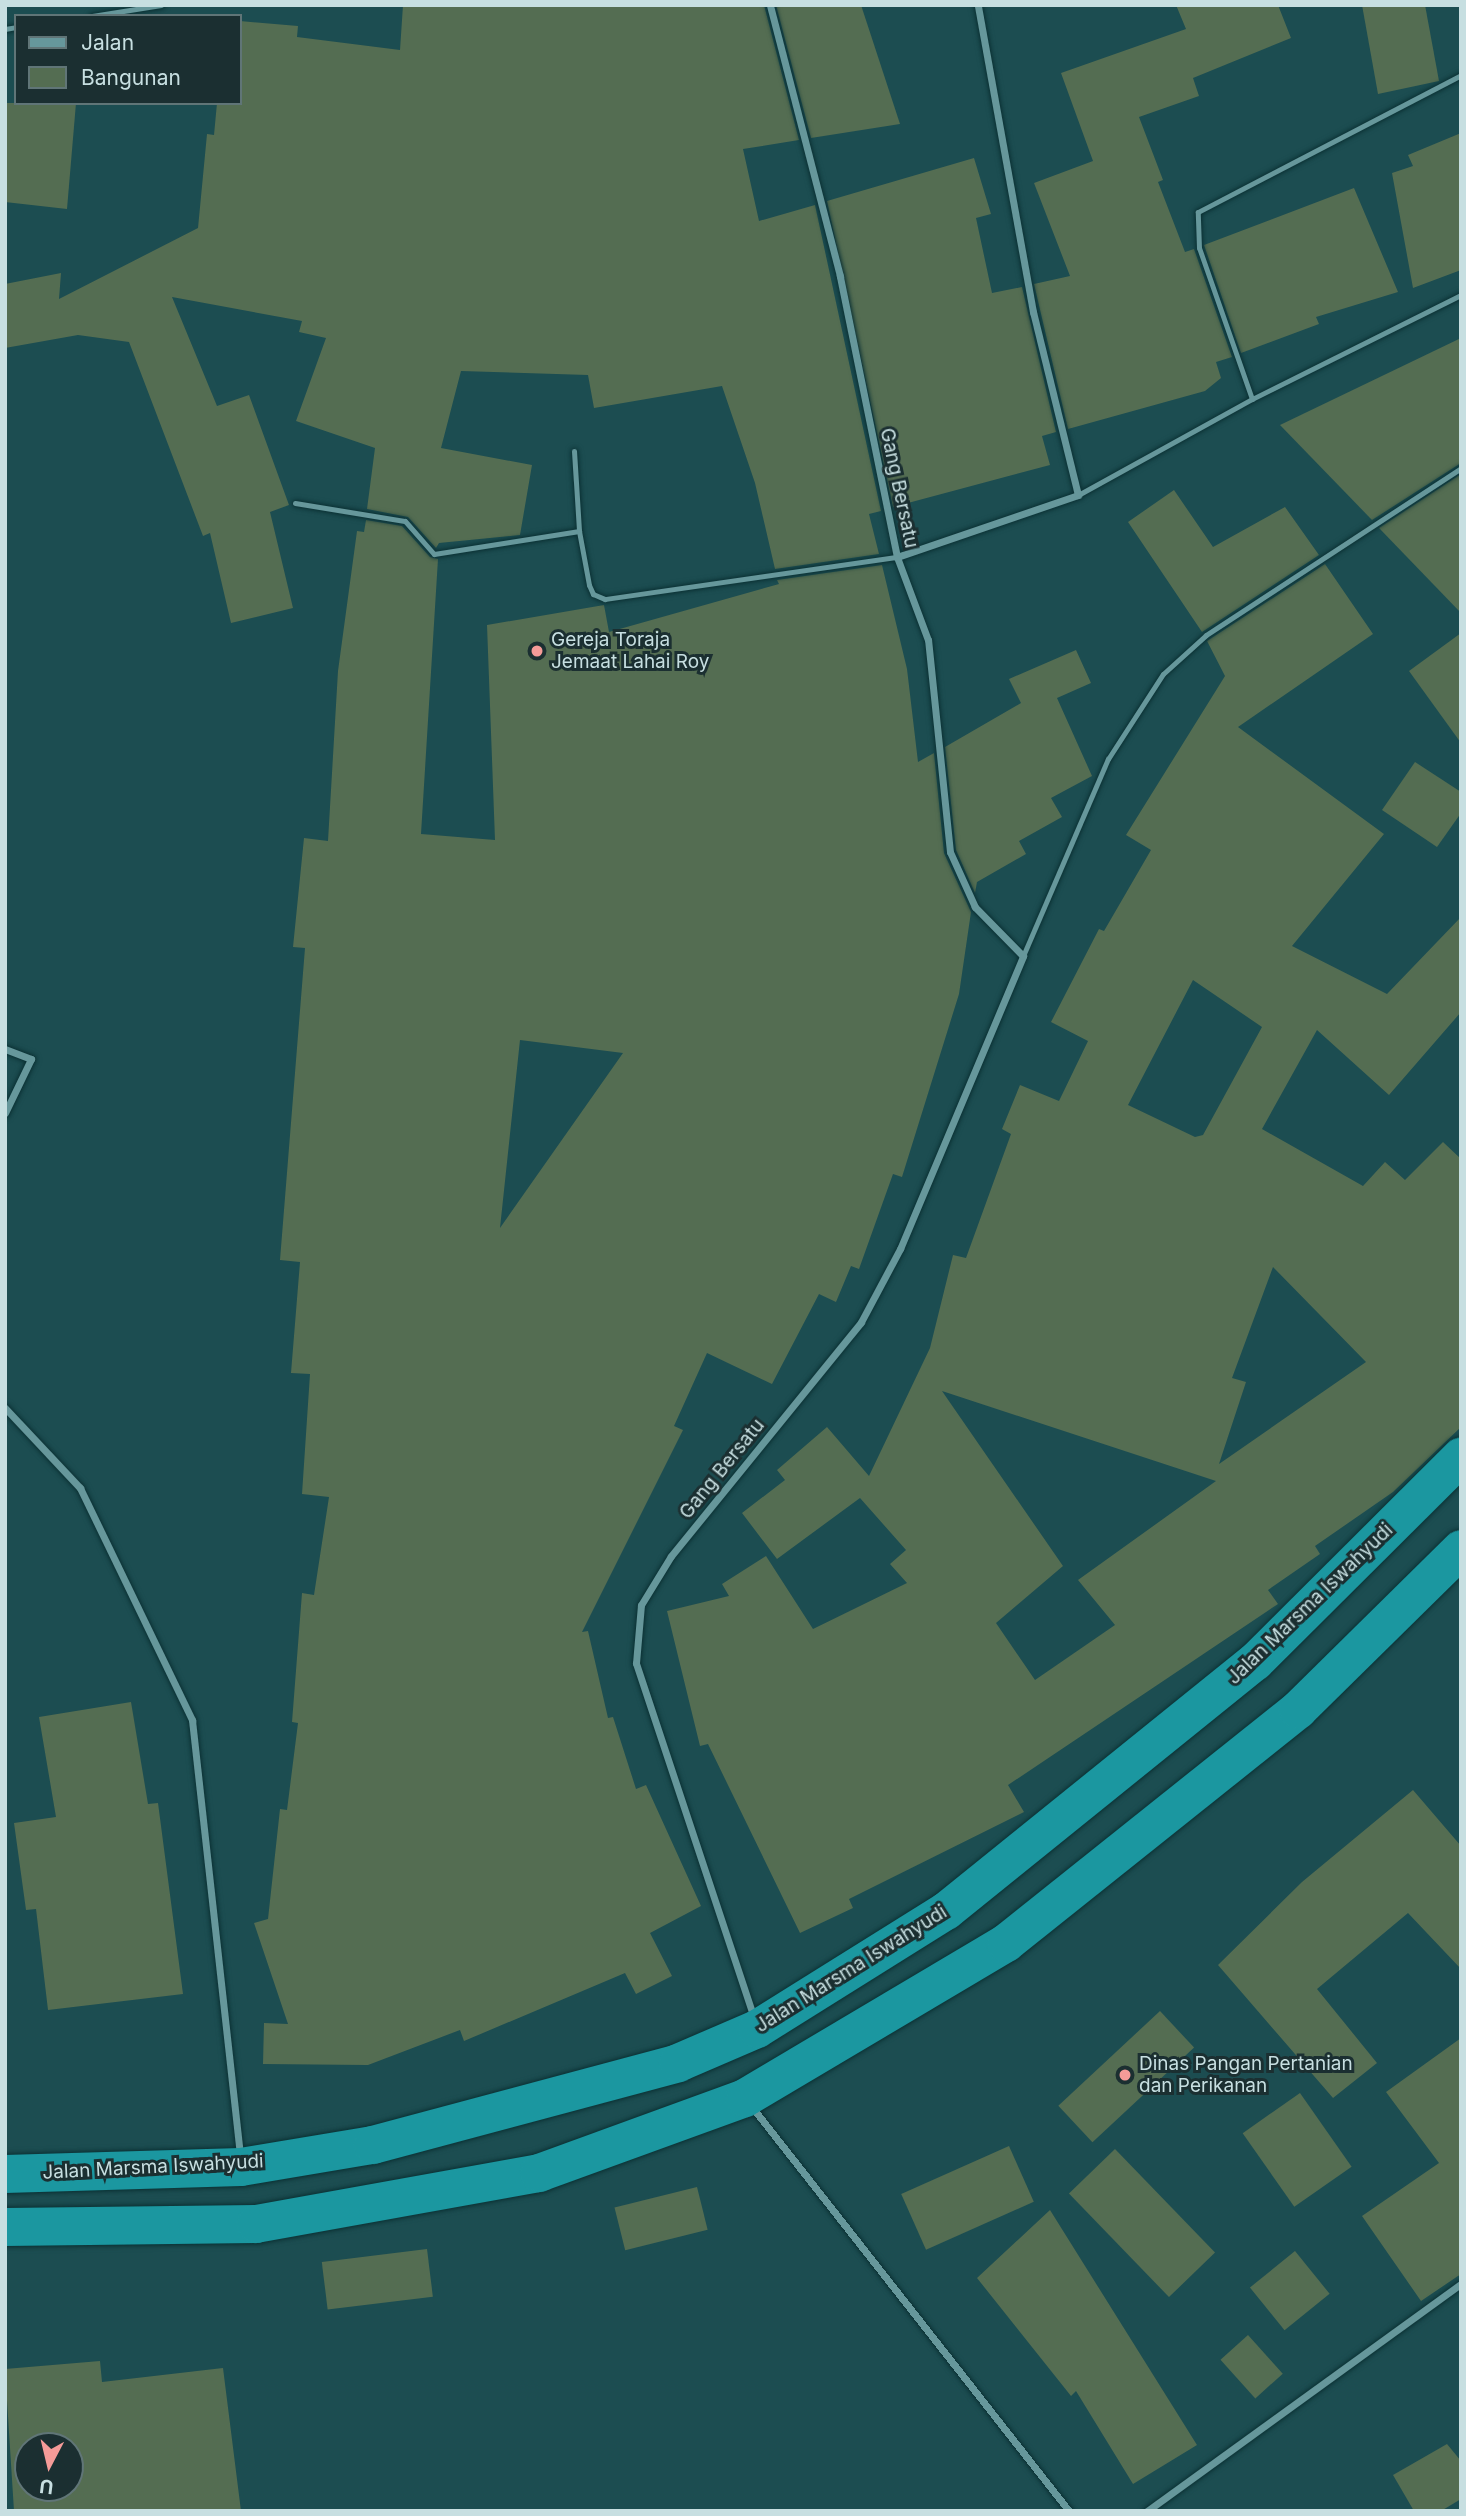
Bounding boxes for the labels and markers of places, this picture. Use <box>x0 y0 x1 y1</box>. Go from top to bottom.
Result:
place label: Gereja Toraja Jemaat Lahai Roy <box>551 629 709 673</box>
marker: Gereja Toraja Jemaat Lahai Roy <box>529 643 545 659</box>
place label: Dinas Pangan Pertanian dan Perikanan <box>1139 2053 1353 2097</box>
marker: Dinas Pangan Pertanian dan Perikanan <box>1117 2067 1133 2083</box>

